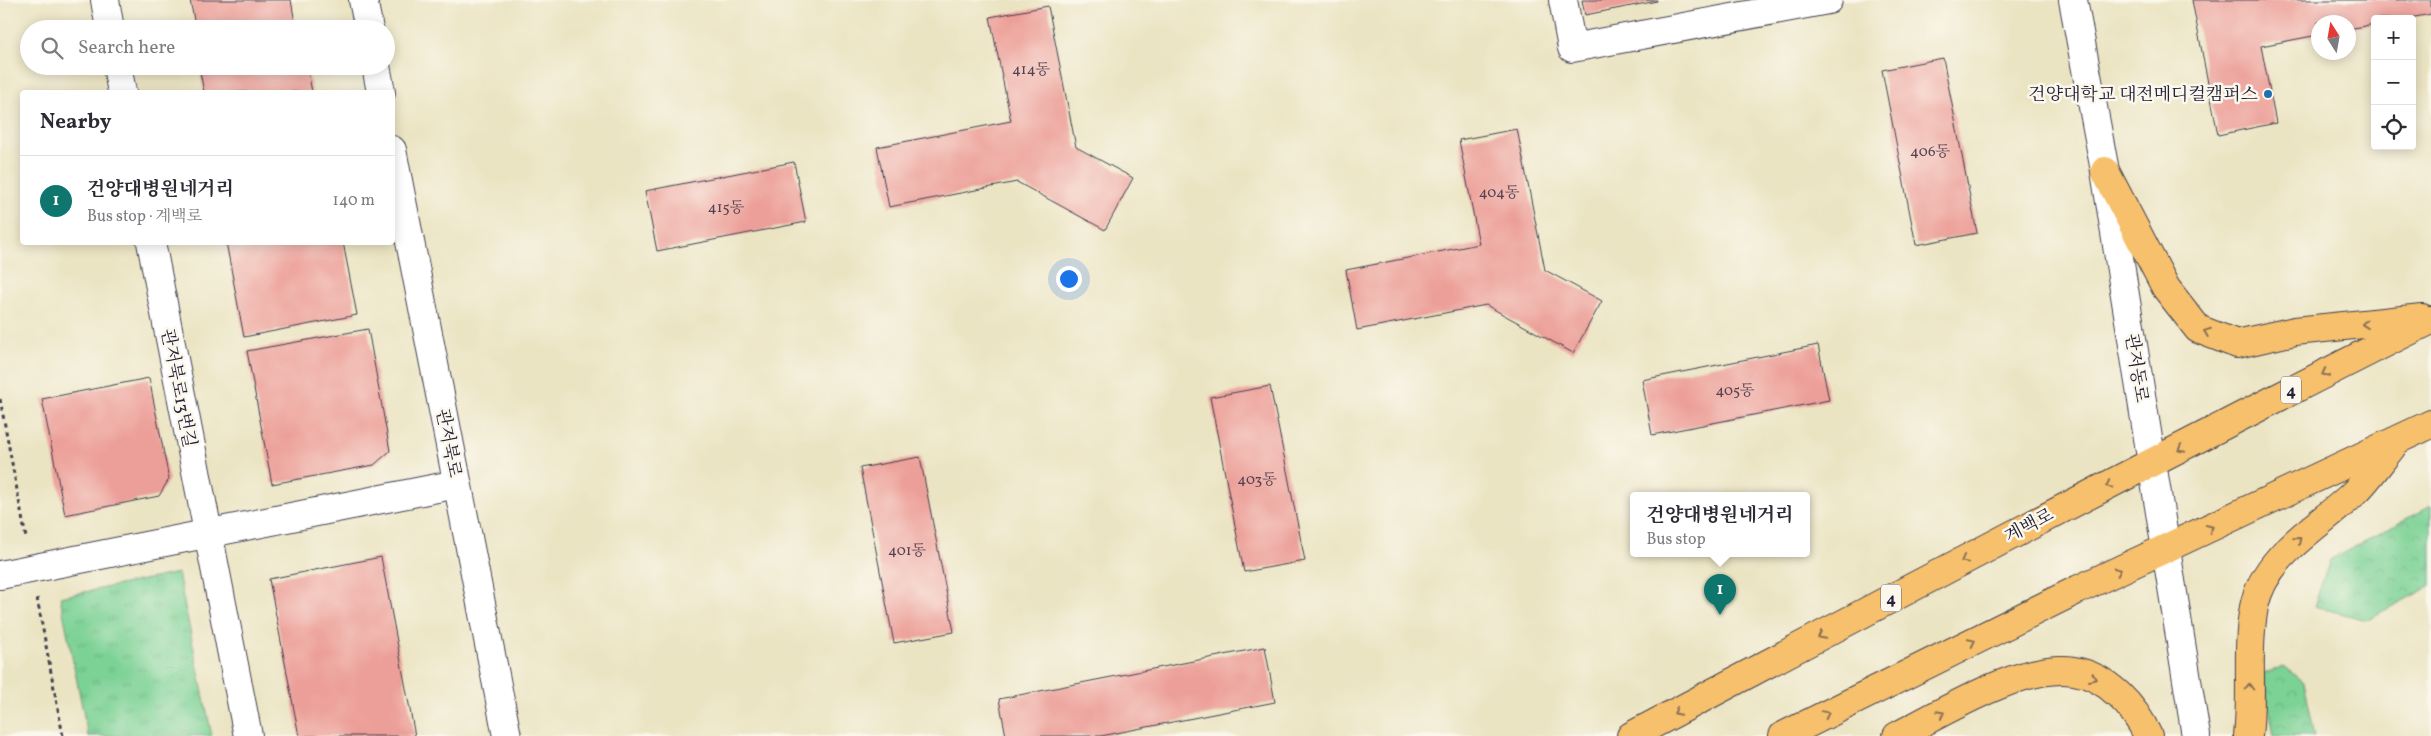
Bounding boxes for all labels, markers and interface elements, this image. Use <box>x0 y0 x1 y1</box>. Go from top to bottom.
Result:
north arrow <box>2311 15 2356 60</box>
map controls <box>2371 15 2416 150</box>
button: + <box>2371 15 2416 60</box>
search box <box>20 20 395 75</box>
icon: search <box>38 34 66 62</box>
text: Search here <box>78 35 175 61</box>
house number: 414동 <box>1012 60 1051 81</box>
button: − <box>2371 60 2416 105</box>
place label: 건양대학교 대전메디컬캠퍼스 <box>2028 83 2259 108</box>
marker: 건양대학교 대전메디컬캠퍼스 <box>2262 88 2274 100</box>
button: locate <box>2371 105 2416 150</box>
text: Nearby <box>40 108 111 137</box>
house number: 406동 <box>1910 142 1950 163</box>
text: 건양대병원네거리 <box>87 177 234 203</box>
house number: 404동 <box>1479 183 1520 204</box>
text: 1 <box>53 190 59 212</box>
text: 140 m <box>333 190 375 212</box>
house number: 415동 <box>708 198 745 219</box>
text: Bus stop · 계백로 <box>87 206 202 228</box>
your location <box>1056 266 1082 292</box>
one-way arrow <box>2361 318 2369 329</box>
street label: 관저북로13번길 <box>154 327 201 450</box>
one-way arrow <box>2203 328 2211 338</box>
street label: 관저동로 <box>2118 332 2153 405</box>
one-way arrow <box>2321 367 2330 377</box>
road number: 4 <box>2281 376 2301 404</box>
house number: 405동 <box>1715 381 1755 402</box>
street label: 관저북로 <box>429 407 466 480</box>
one-way arrow <box>2177 443 2186 453</box>
house number: 403동 <box>1237 470 1277 491</box>
one-way arrow <box>2105 479 2114 489</box>
popup <box>1630 492 1810 557</box>
text: 건양대병원네거리 <box>1647 503 1793 529</box>
street label: 계백로 <box>2001 503 2059 550</box>
one-way arrow <box>2205 524 2214 534</box>
text: Bus stop <box>1647 529 1706 551</box>
one-way arrow <box>2293 536 2302 545</box>
house number: 401동 <box>888 541 926 562</box>
one-way arrow <box>1960 553 1969 563</box>
one-way arrow <box>2113 566 2122 577</box>
pin: 1 <box>1704 574 1736 615</box>
road number: 4 <box>1881 584 1901 612</box>
one-way arrow <box>1817 629 1826 639</box>
one-way arrow <box>1967 638 1976 648</box>
one-way arrow <box>2088 672 2097 683</box>
one-way arrow <box>2244 683 2255 691</box>
one-way arrow <box>1673 706 1682 716</box>
one-way arrow <box>1821 710 1830 720</box>
one-way arrow <box>1936 710 1945 720</box>

